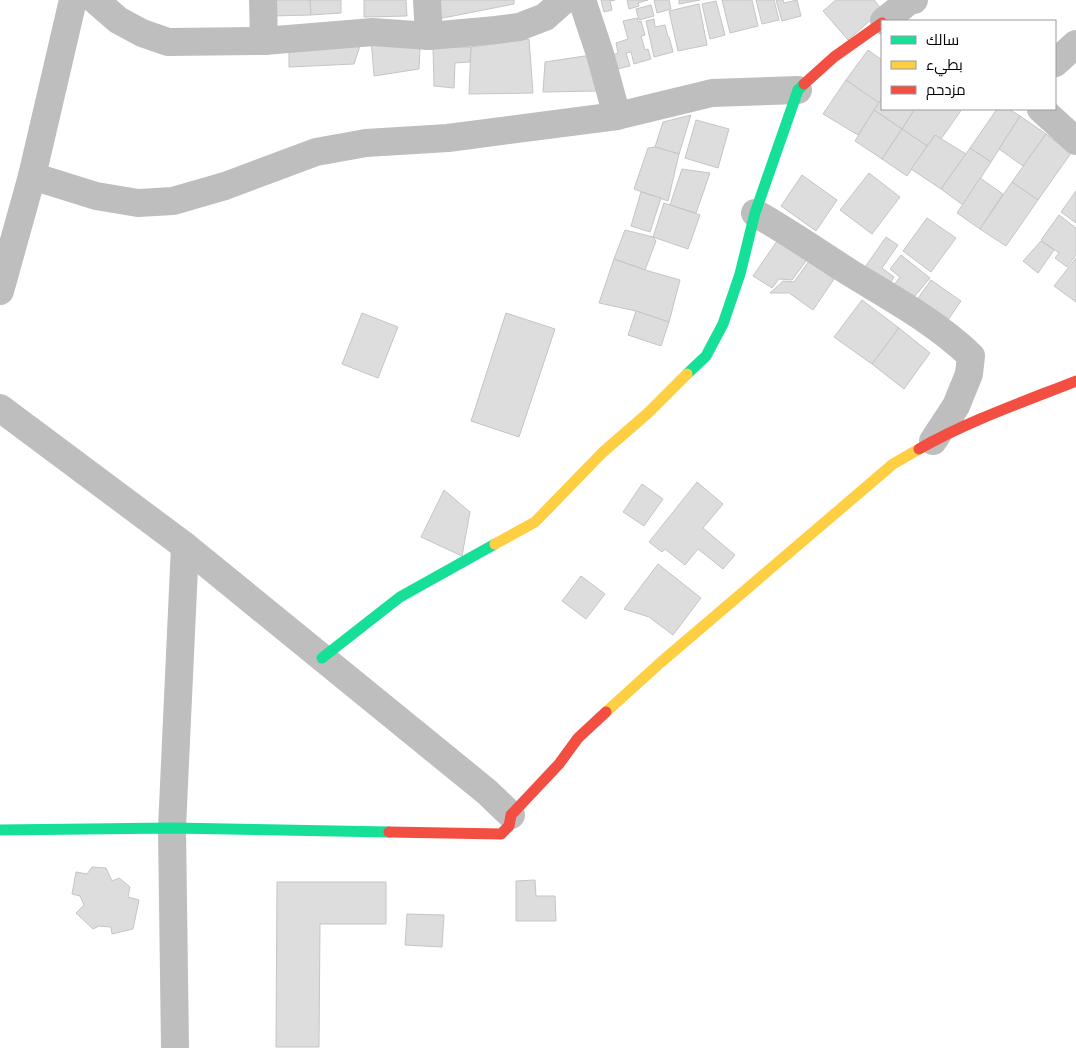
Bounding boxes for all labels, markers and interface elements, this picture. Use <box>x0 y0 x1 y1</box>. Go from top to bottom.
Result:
legend <box>881 20 1056 110</box>
text: سالك <box>926 31 959 48</box>
text: بطيء <box>926 56 963 77</box>
text: مزدحم <box>926 81 966 100</box>

